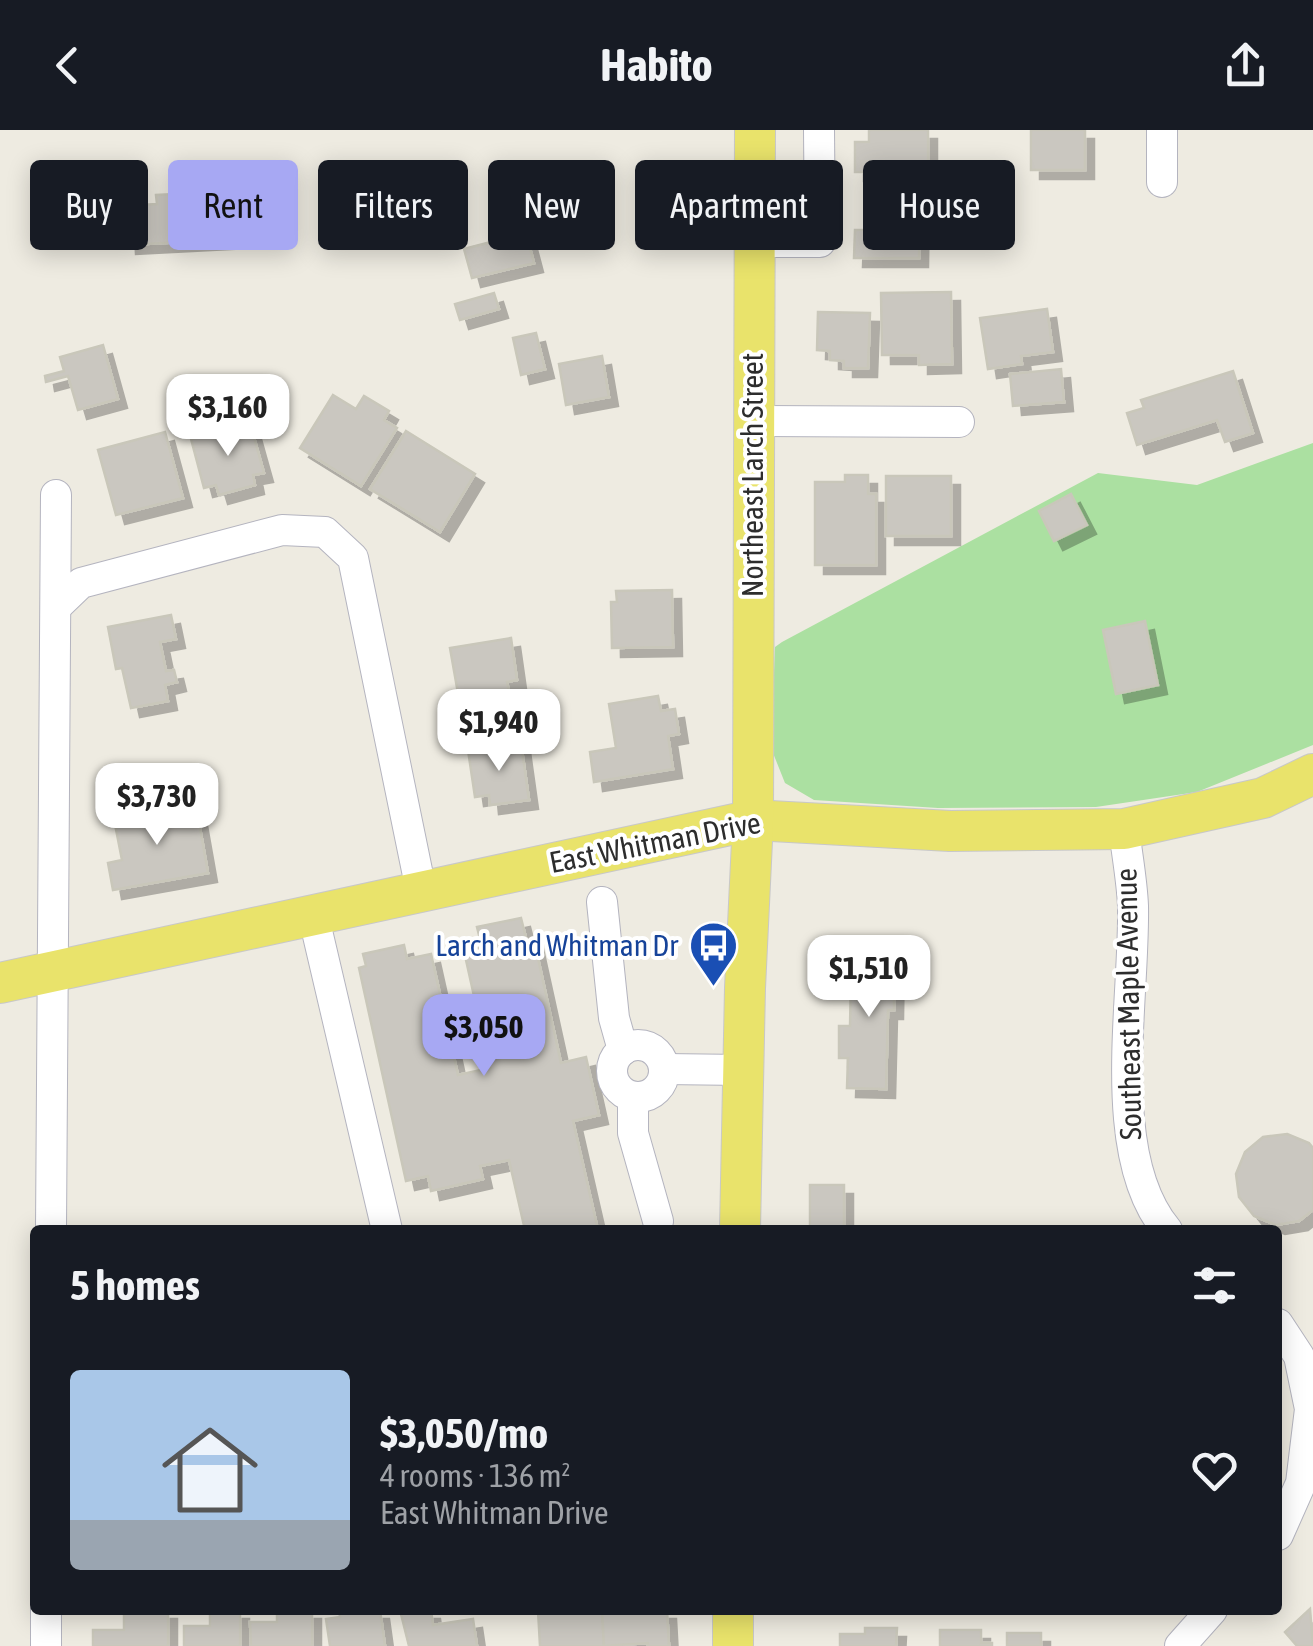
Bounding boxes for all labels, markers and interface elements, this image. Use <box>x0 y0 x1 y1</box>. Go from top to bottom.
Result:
icon: back <box>40 38 95 93</box>
icon: share <box>1218 38 1273 93</box>
text: Habito <box>600 39 713 91</box>
chip: Buy <box>30 160 148 250</box>
chip: Rent <box>168 160 298 250</box>
chip: Filters <box>318 160 468 250</box>
chip: New <box>488 160 615 250</box>
chip: Apartment <box>635 160 843 250</box>
chip: House <box>863 160 1015 250</box>
street label: Northeast Larch Street <box>735 353 769 597</box>
pin: $3,160 <box>147 374 309 459</box>
text: $3,160 <box>188 388 268 425</box>
pin: $1,940 <box>418 689 580 774</box>
text: $1,940 <box>459 703 539 740</box>
pin: $3,730 <box>76 763 238 848</box>
text: $3,730 <box>117 777 197 814</box>
street label: East Whitman Drive <box>546 805 763 879</box>
street label: Southeast Maple Avenue <box>1109 868 1147 1140</box>
bus stop icon: Larch and Whitman Dr <box>687 920 739 988</box>
place label: Larch and Whitman Dr <box>435 928 679 962</box>
pin: $1,510 <box>788 935 950 1020</box>
text: $1,510 <box>829 949 909 986</box>
pin: $3,050 <box>403 994 565 1079</box>
text: $3,050 <box>444 1008 524 1045</box>
icon: filters <box>1187 1258 1242 1313</box>
text: 5 homes <box>70 1261 200 1309</box>
text: $3,050/mo <box>380 1409 548 1457</box>
icon: home <box>150 1410 270 1530</box>
icon: heart <box>1187 1443 1242 1498</box>
text: 4 rooms · 136 m² <box>380 1457 570 1494</box>
text: East Whitman Drive <box>380 1494 609 1531</box>

